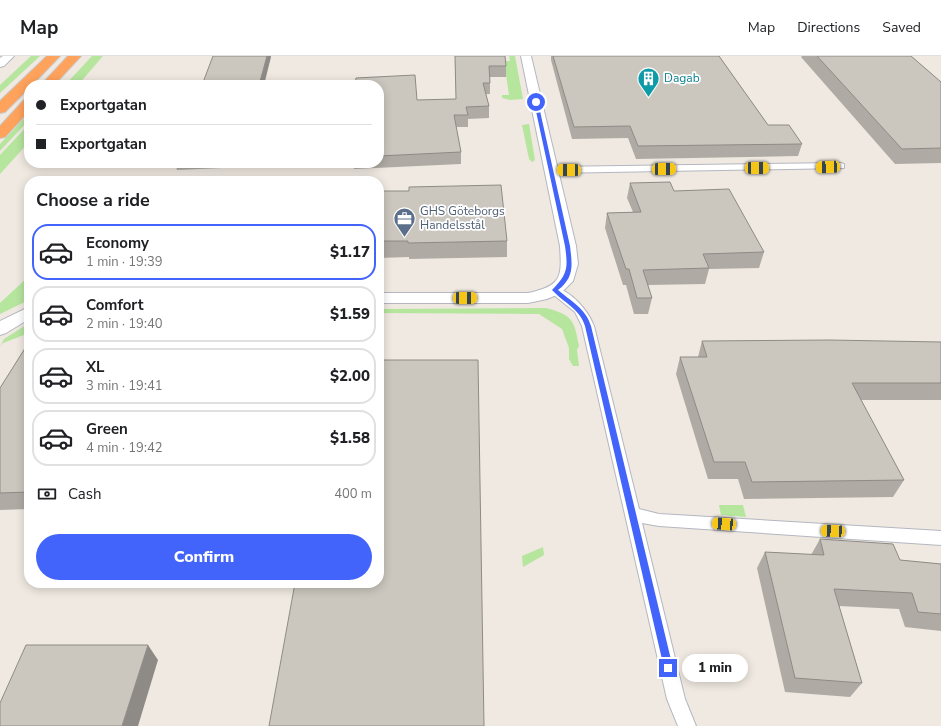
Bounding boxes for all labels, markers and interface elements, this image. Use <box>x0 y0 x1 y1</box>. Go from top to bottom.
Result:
text: Map <box>20 15 58 41</box>
text: Map <box>748 18 775 37</box>
text: Directions <box>797 18 860 37</box>
text: Saved <box>882 18 921 37</box>
building icon: Dagab <box>636 65 662 98</box>
place label: Dagab <box>664 70 700 86</box>
route start <box>527 93 545 111</box>
text: Exportgatan <box>60 95 147 115</box>
text: Exportgatan <box>60 134 147 154</box>
car <box>816 161 840 173</box>
car <box>745 162 769 174</box>
car <box>652 163 676 175</box>
car <box>557 164 581 176</box>
text: Choose a ride <box>36 188 150 212</box>
place label: GHS Göteborgs Handelsstål <box>420 203 505 233</box>
office icon: GHS Göteborgs Handelsstål <box>391 205 417 238</box>
text: Economy <box>86 233 149 253</box>
icon: car <box>38 234 74 270</box>
text: $1.17 <box>330 242 370 262</box>
text: 1 min · 19:39 <box>86 253 162 271</box>
car <box>453 292 477 304</box>
text: Comfort <box>86 295 143 315</box>
icon: car <box>38 296 74 332</box>
text: $1.59 <box>330 304 370 324</box>
text: 2 min · 19:40 <box>86 315 162 333</box>
text: XL <box>86 357 105 377</box>
icon: car <box>38 358 74 394</box>
text: $2.00 <box>330 366 370 386</box>
text: 3 min · 19:41 <box>86 377 162 395</box>
text: Green <box>86 419 128 439</box>
icon: car <box>38 420 74 456</box>
text: $1.58 <box>330 428 370 448</box>
text: 4 min · 19:42 <box>86 439 162 457</box>
icon: cash <box>36 483 58 505</box>
text: Cash <box>68 484 102 504</box>
text: 400 m <box>334 485 372 503</box>
car <box>712 517 736 531</box>
car <box>821 524 845 538</box>
button: Confirm <box>36 534 372 580</box>
callout: 1 min <box>682 654 748 682</box>
route end <box>659 659 677 677</box>
text: 1 min <box>698 659 732 677</box>

